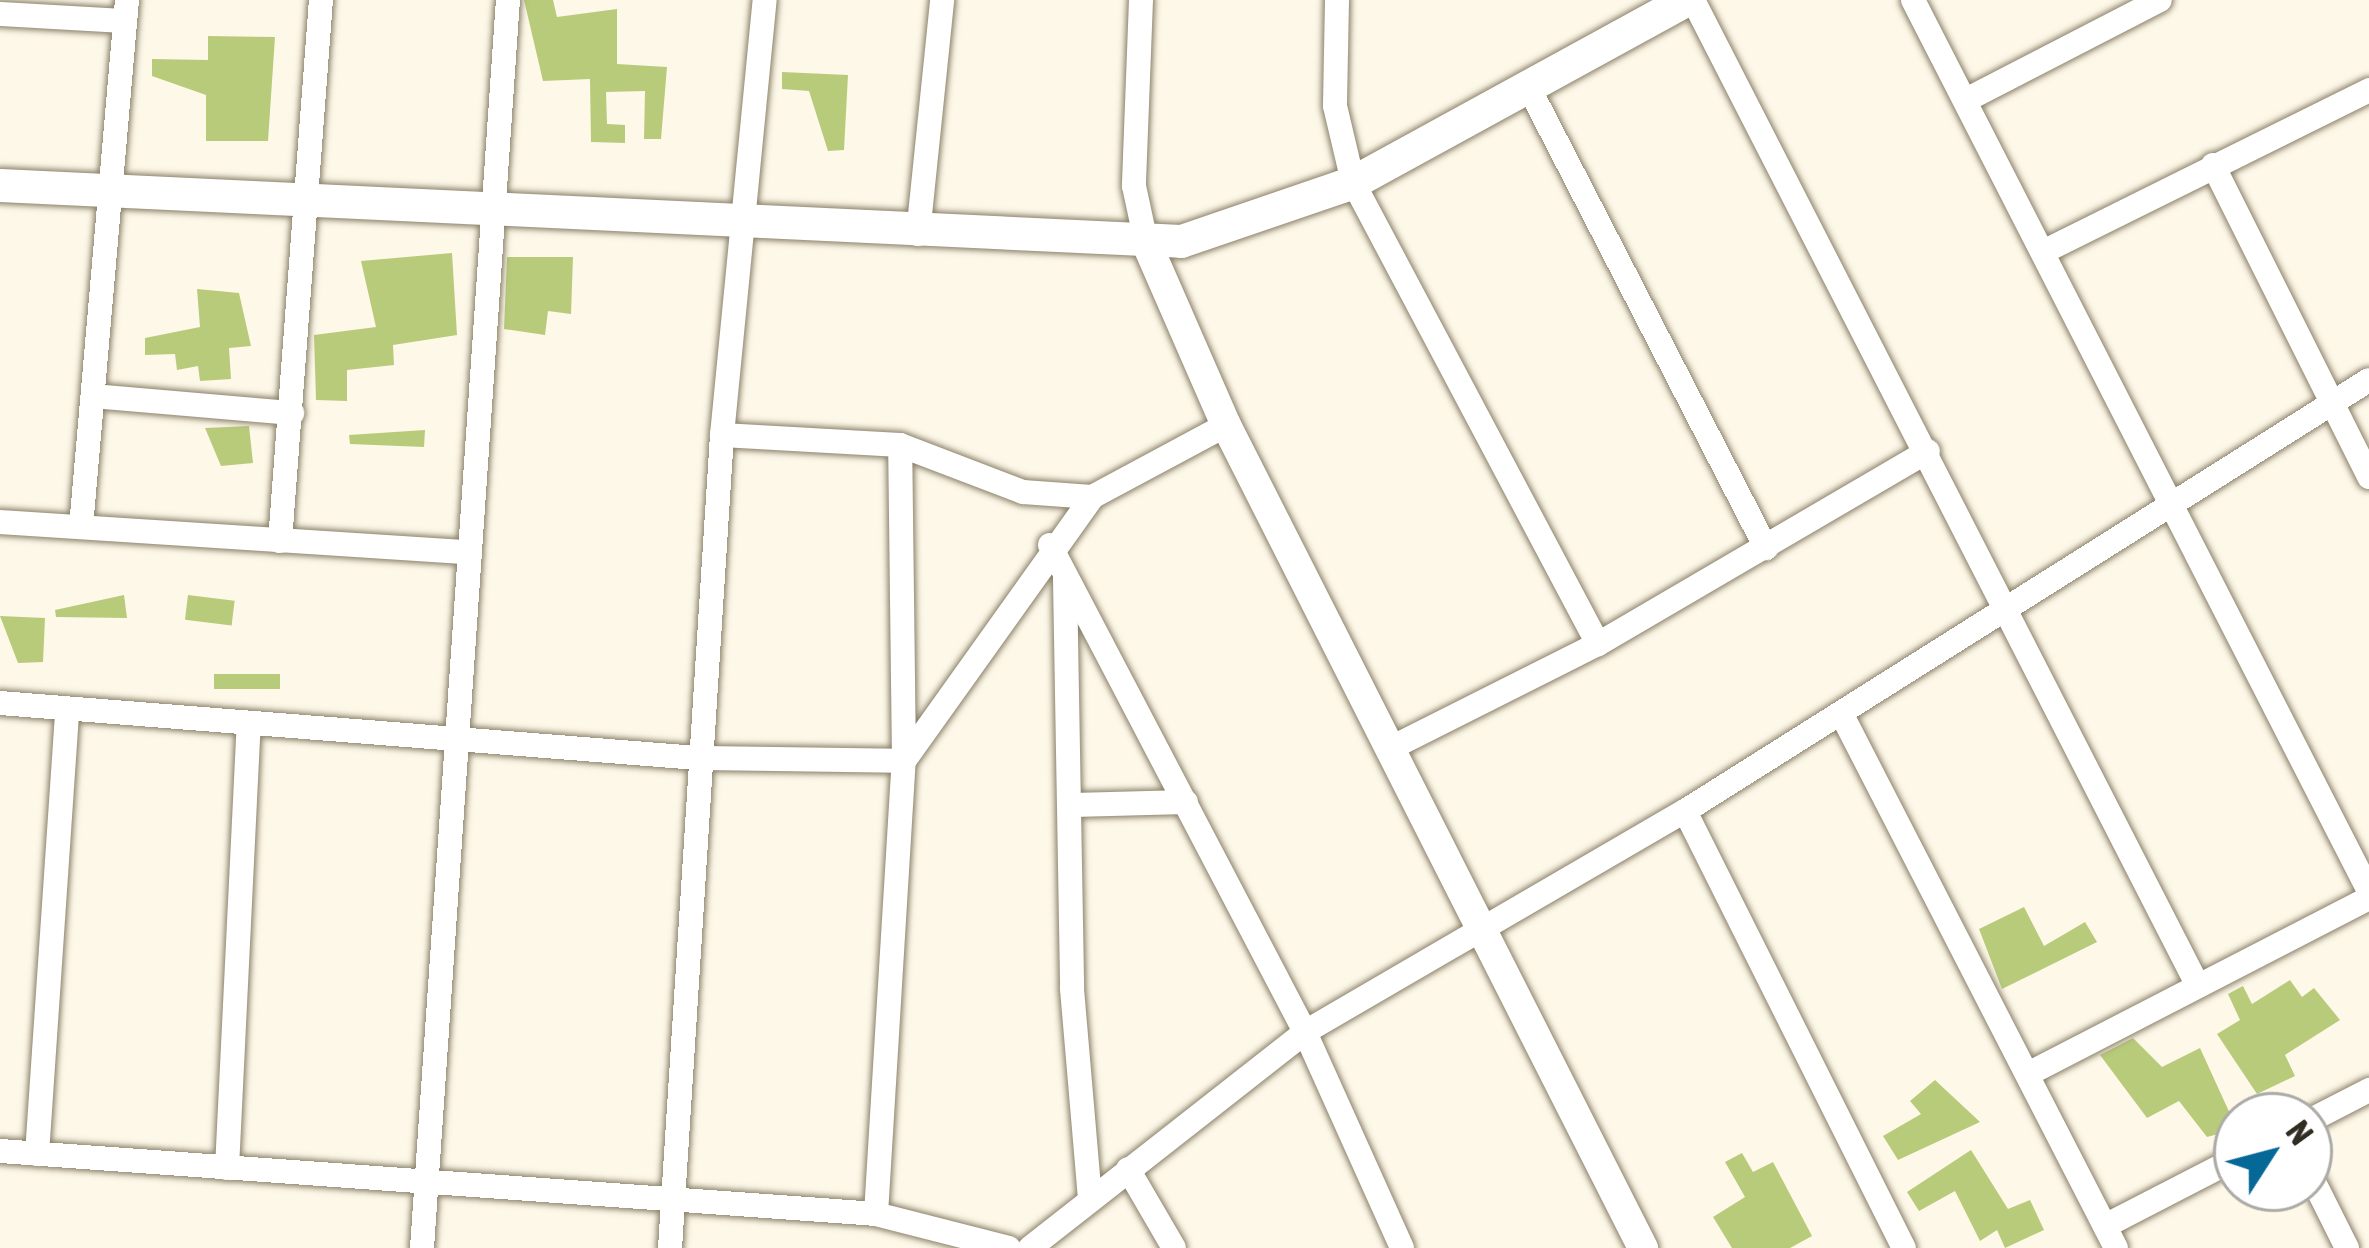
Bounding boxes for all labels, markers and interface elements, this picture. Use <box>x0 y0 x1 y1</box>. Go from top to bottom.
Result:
north arrow <box>2213 1092 2333 1212</box>
text: N <box>2279 1114 2321 1152</box>

